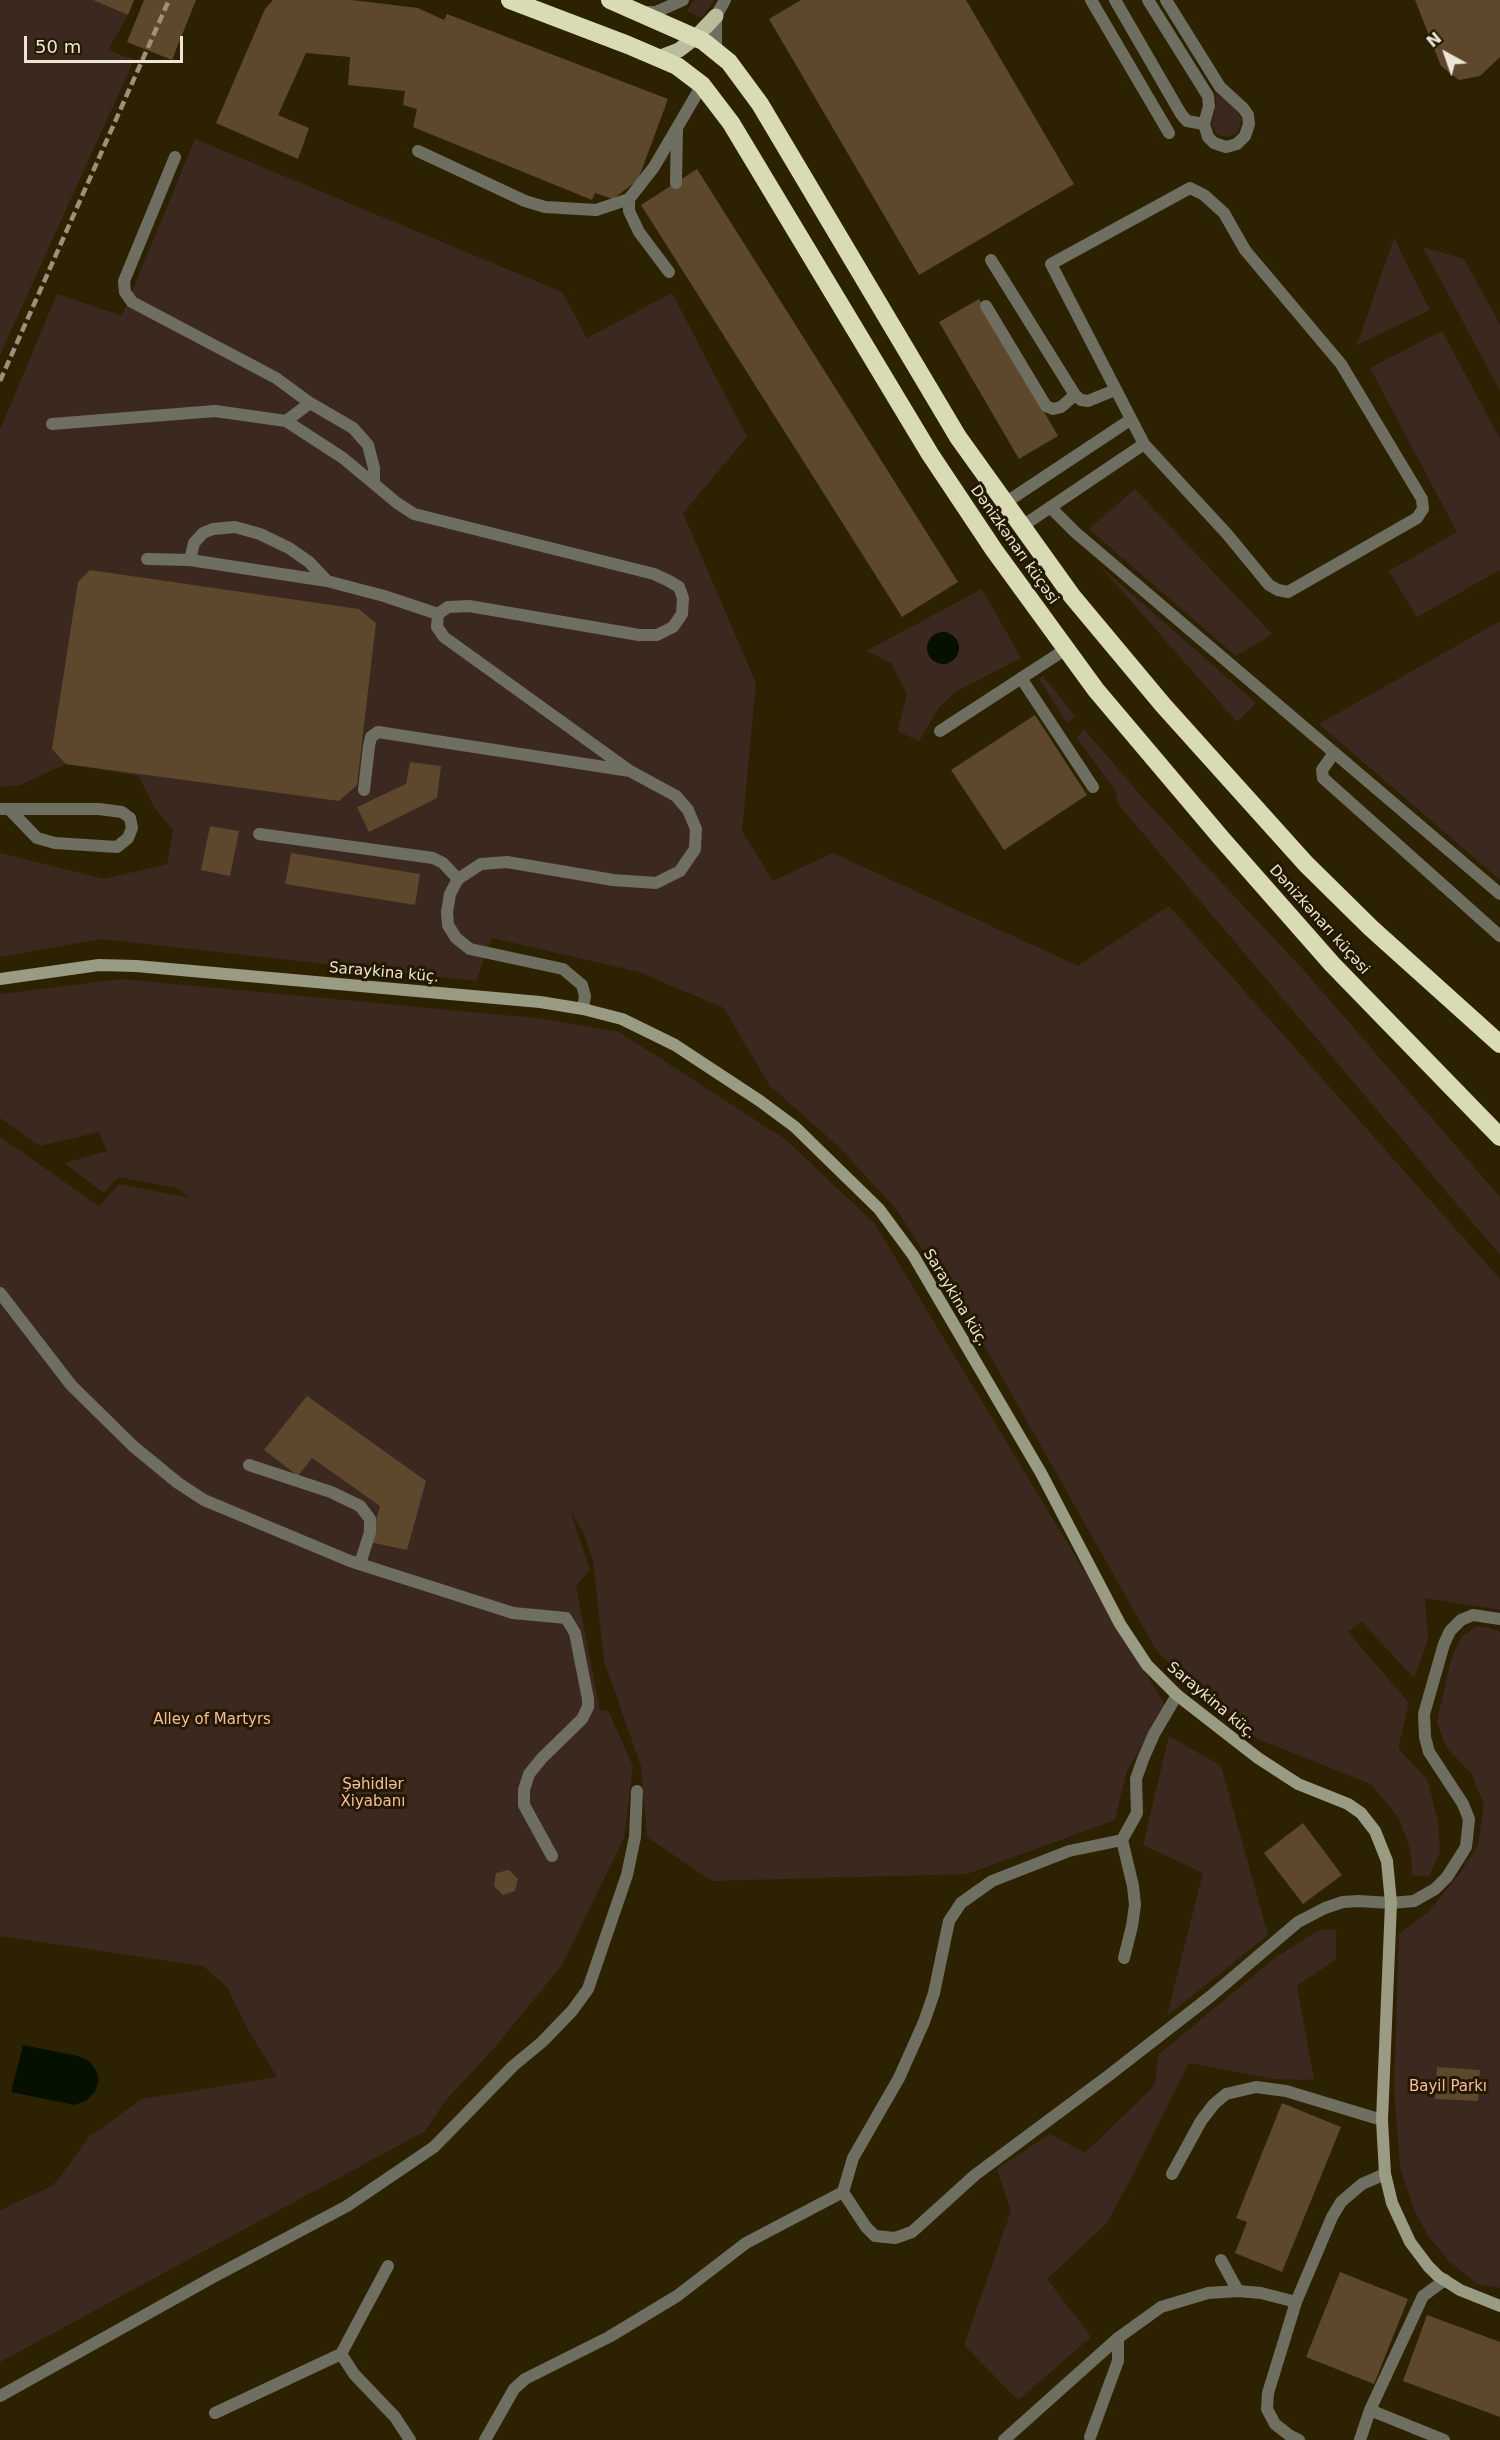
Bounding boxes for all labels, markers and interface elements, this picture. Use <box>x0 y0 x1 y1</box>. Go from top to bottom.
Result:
scale bar <box>27 24 186 62</box>
north arrow <box>1416 24 1476 84</box>
text: N <box>1423 28 1445 51</box>
text: 50 m <box>35 36 81 57</box>
street label: Dənizkənarı küçəsi <box>966 482 1062 608</box>
street label: Dənizkənarı küçəsi <box>1265 861 1373 979</box>
street label: Saraykina küç. <box>328 959 440 987</box>
street label: Saraykina küç. <box>919 1246 991 1350</box>
street label: Saraykina küç. <box>1163 1659 1259 1743</box>
park label: Alley of Martyrs <box>153 1711 271 1729</box>
park label: Şəhidlər Xiyabanı <box>341 1776 405 1811</box>
park label: Bayil Parkı <box>1409 2078 1487 2096</box>

